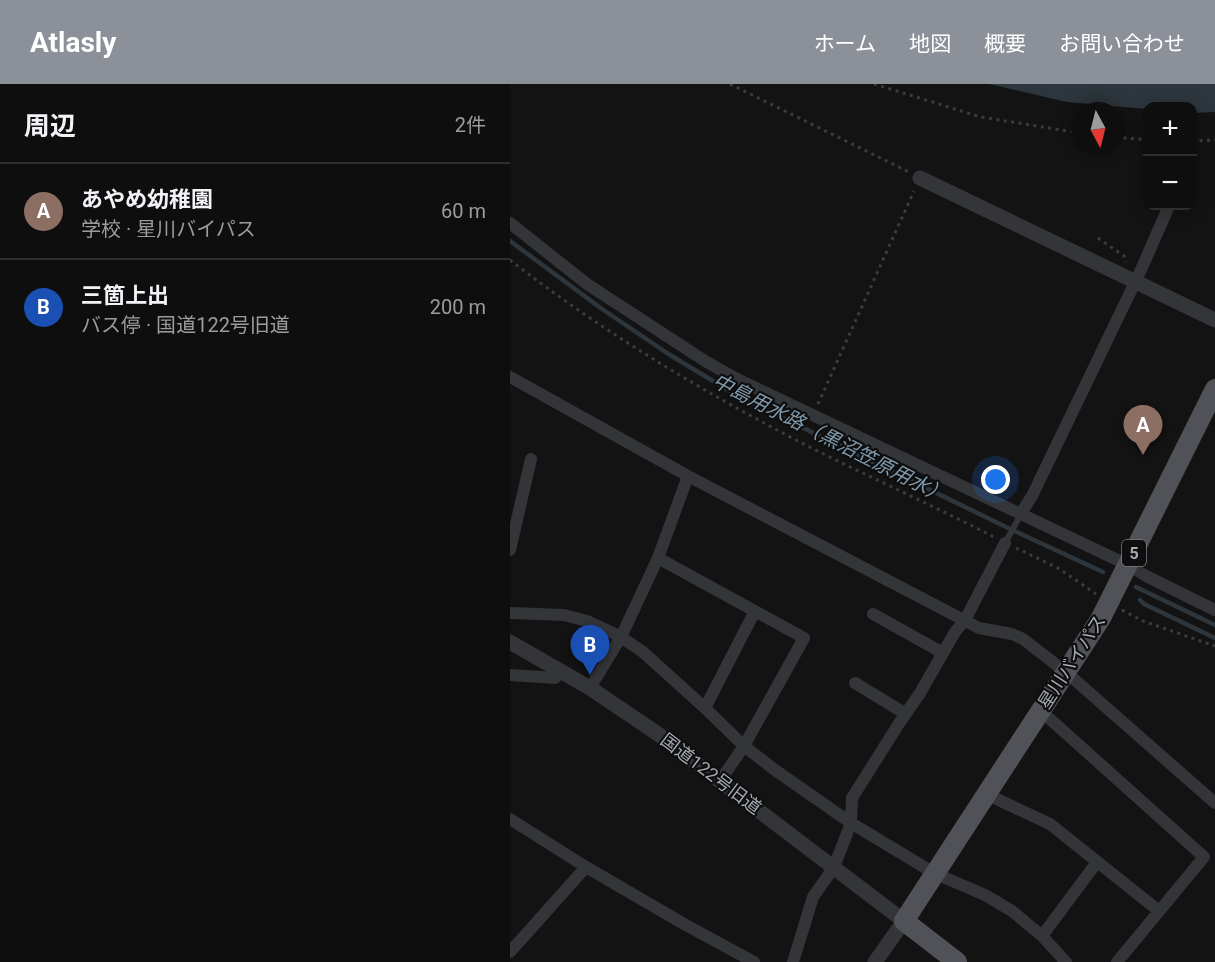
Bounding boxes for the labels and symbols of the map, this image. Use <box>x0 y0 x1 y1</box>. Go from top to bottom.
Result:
north arrow <box>1071 102 1125 156</box>
water label: 中島用水路（黒沼笠原用水） <box>709 368 951 508</box>
pin: A <box>1124 406 1162 455</box>
your location <box>981 465 1010 494</box>
road number: 5 <box>1122 540 1146 566</box>
street label: 星川バイパス <box>1033 611 1110 713</box>
pin: B <box>570 626 610 675</box>
street label: 国道122号旧道 <box>657 729 766 818</box>

